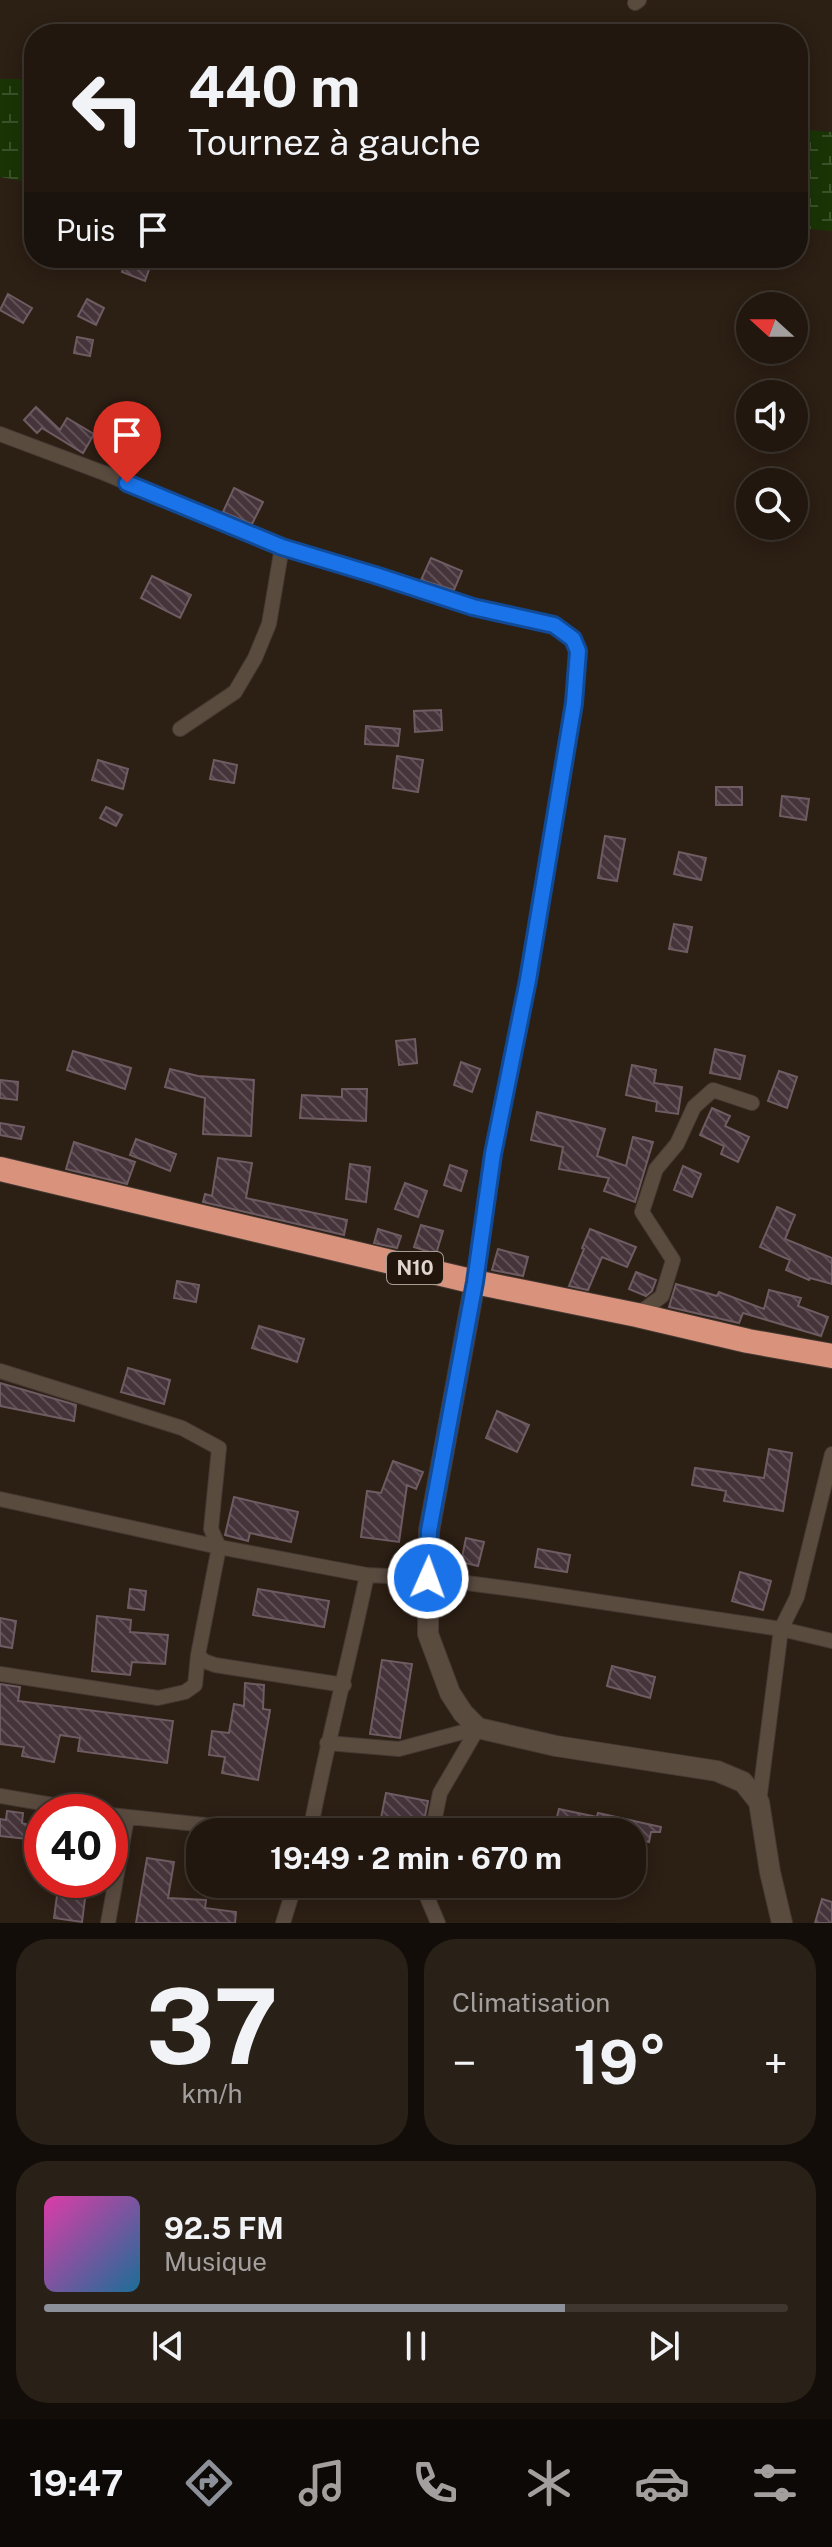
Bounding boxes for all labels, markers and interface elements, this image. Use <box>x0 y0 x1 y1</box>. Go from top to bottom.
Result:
text: 440 m <box>188 54 360 120</box>
icon: left <box>56 56 160 160</box>
text: Tournez à gauche <box>188 121 481 163</box>
icon: arrive <box>131 208 175 252</box>
text: Puis <box>56 212 115 248</box>
north arrow <box>736 292 808 364</box>
map controls <box>736 292 808 540</box>
button: sound <box>736 380 808 452</box>
pin <box>93 401 161 483</box>
icon: arrive <box>105 413 149 457</box>
button: search <box>736 468 808 540</box>
road number: N10 <box>387 1252 443 1284</box>
position arrow <box>386 1536 470 1620</box>
speed limit sign: 40 <box>24 1794 128 1898</box>
text: 19:49 · 2 min · 670 m <box>270 1840 562 1876</box>
text: 37 <box>146 1965 278 2087</box>
text: Climatisation <box>452 1987 610 2018</box>
text: 19° <box>573 2027 667 2098</box>
text: − <box>452 2037 476 2089</box>
text: + <box>764 2037 788 2089</box>
text: km/h <box>181 2078 243 2109</box>
text: 92.5 FM <box>164 2210 284 2246</box>
text: Musique <box>164 2246 267 2277</box>
icon: previous <box>146 2324 190 2368</box>
icon: pause <box>394 2324 438 2368</box>
icon: next <box>642 2324 686 2368</box>
icon: directions <box>181 2455 237 2511</box>
icon: music <box>294 2455 350 2511</box>
icon: phone <box>407 2455 463 2511</box>
icon: climate <box>521 2455 577 2511</box>
icon: car <box>634 2455 690 2511</box>
icon: filters <box>747 2455 803 2511</box>
text: 19:47 <box>29 2462 124 2504</box>

